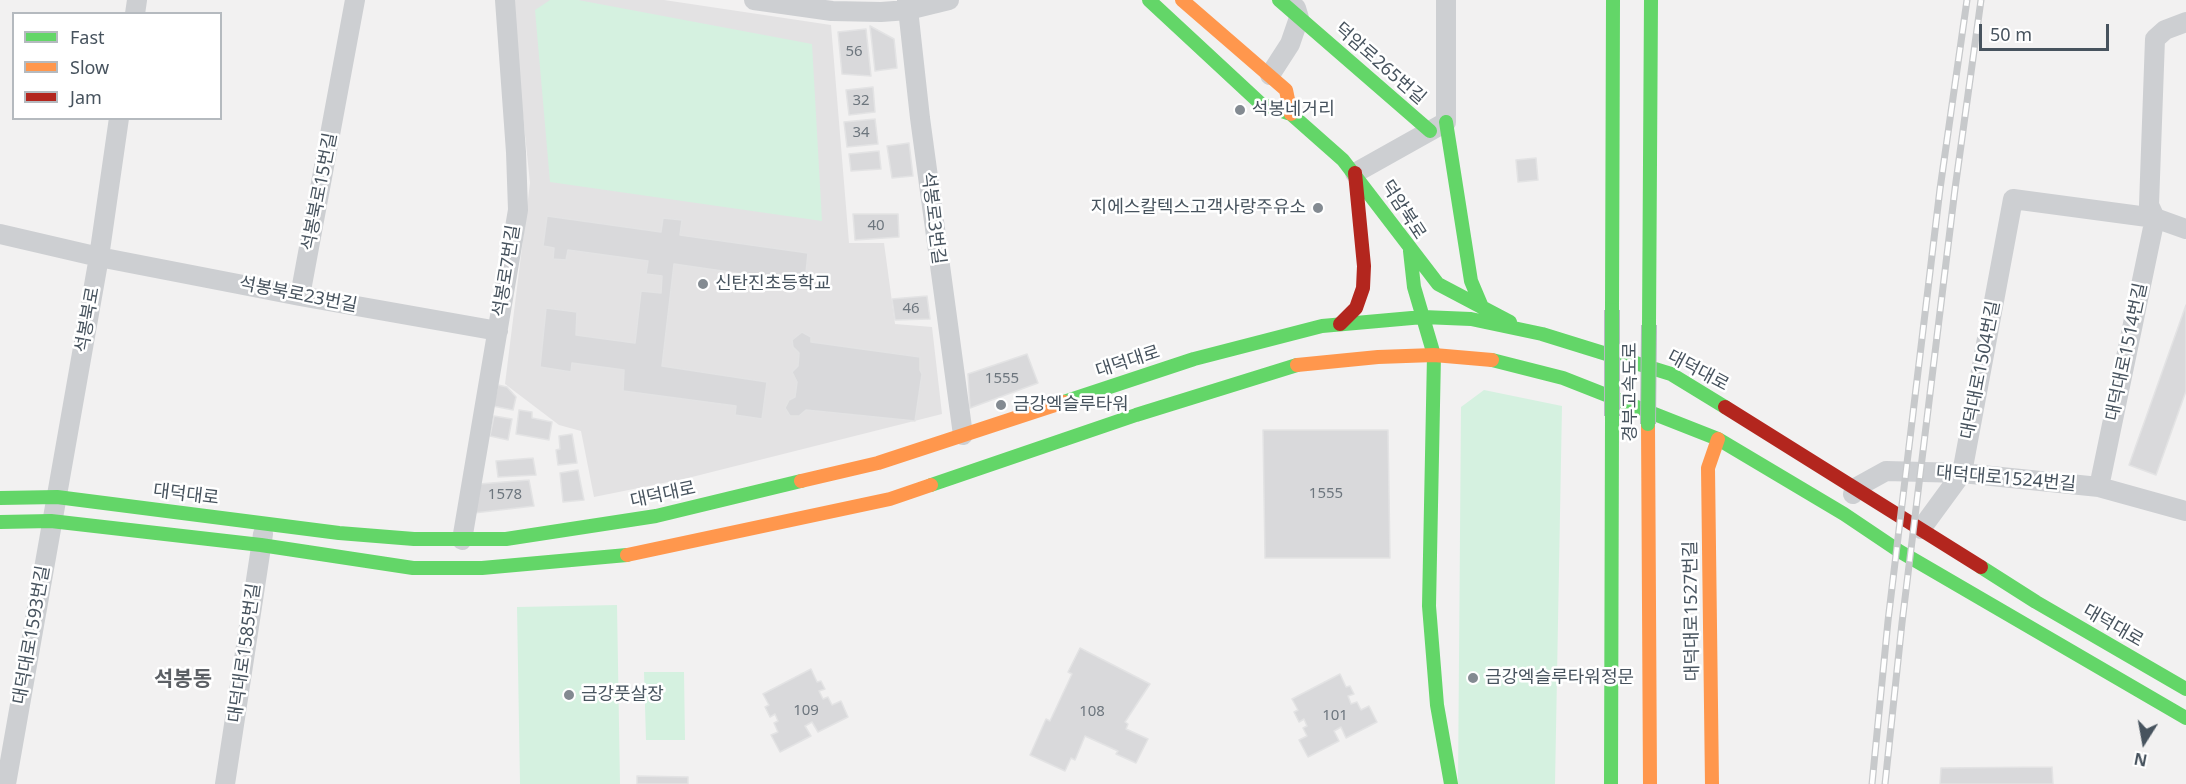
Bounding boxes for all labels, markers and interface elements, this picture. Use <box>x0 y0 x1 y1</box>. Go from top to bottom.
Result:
legend <box>12 12 222 120</box>
scale bar <box>1982 12 2112 50</box>
street label: 덕암로265번길 <box>1330 19 1430 109</box>
text: 50 m <box>1990 22 2032 46</box>
text: Fast <box>70 25 105 49</box>
house number: 56 <box>845 43 863 61</box>
text: Slow <box>70 55 109 79</box>
text: Jam <box>70 85 102 109</box>
house number: 32 <box>852 92 870 110</box>
place label: 석봉네거리 <box>1252 99 1335 121</box>
marker: 석봉네거리 <box>1233 103 1247 117</box>
house number: 34 <box>852 124 870 142</box>
street label: 석봉북로15번길 <box>298 131 342 253</box>
street label: 석봉로3번길 <box>917 170 949 266</box>
street label: 덕암북로 <box>1376 176 1430 244</box>
place label: 지에스칼텍스고객사랑주유소 <box>1091 197 1306 219</box>
marker: 지에스칼텍스고객사랑주유소 <box>1311 201 1325 215</box>
house number: 40 <box>867 217 885 235</box>
street label: 석봉로7번길 <box>489 223 525 319</box>
street label: 석봉북로23번길 <box>237 273 359 317</box>
place label: 신탄진초등학교 <box>715 273 831 295</box>
marker: 신탄진초등학교 <box>696 277 710 291</box>
street label: 대덕대로1514번길 <box>2102 281 2152 423</box>
street label: 석봉북로 <box>72 286 104 354</box>
street label: 대덕대로1504번길 <box>1957 299 2005 441</box>
house number: 46 <box>902 300 920 318</box>
street label: 대덕대로 <box>1093 341 1163 383</box>
street label: 경부고속도로 <box>1620 342 1642 442</box>
street label: 대덕대로 <box>1664 346 1732 396</box>
house number: 1555 <box>985 370 1019 388</box>
place label: 금강엑슬루타워 <box>1013 394 1129 416</box>
marker: 금강엑슬루타워 <box>994 398 1008 412</box>
street label: 대덕대로1524번길 <box>1935 462 2077 496</box>
street label: 대덕대로 <box>628 478 698 512</box>
street label: 대덕대로 <box>152 480 220 510</box>
house number: 1555 <box>1309 485 1343 503</box>
house number: 1578 <box>488 486 522 504</box>
street label: 대덕대로1527번길 <box>1680 541 1704 681</box>
street label: 대덕대로1593번길 <box>9 564 55 706</box>
street label: 대덕대로1585번길 <box>225 582 265 724</box>
street label: 대덕대로 <box>2079 600 2147 652</box>
district label: 석봉동 <box>154 667 212 693</box>
place label: 금강엑슬루타워정문 <box>1485 667 1634 689</box>
marker: 금강엑슬루타워정문 <box>1466 671 1480 685</box>
place label: 금강풋살장 <box>581 684 664 706</box>
marker: 금강풋살장 <box>562 688 576 702</box>
house number: 109 <box>793 702 819 720</box>
house number: 108 <box>1079 703 1105 721</box>
house number: 101 <box>1322 707 1348 725</box>
north arrow <box>2114 712 2174 772</box>
text: N <box>2132 748 2149 772</box>

